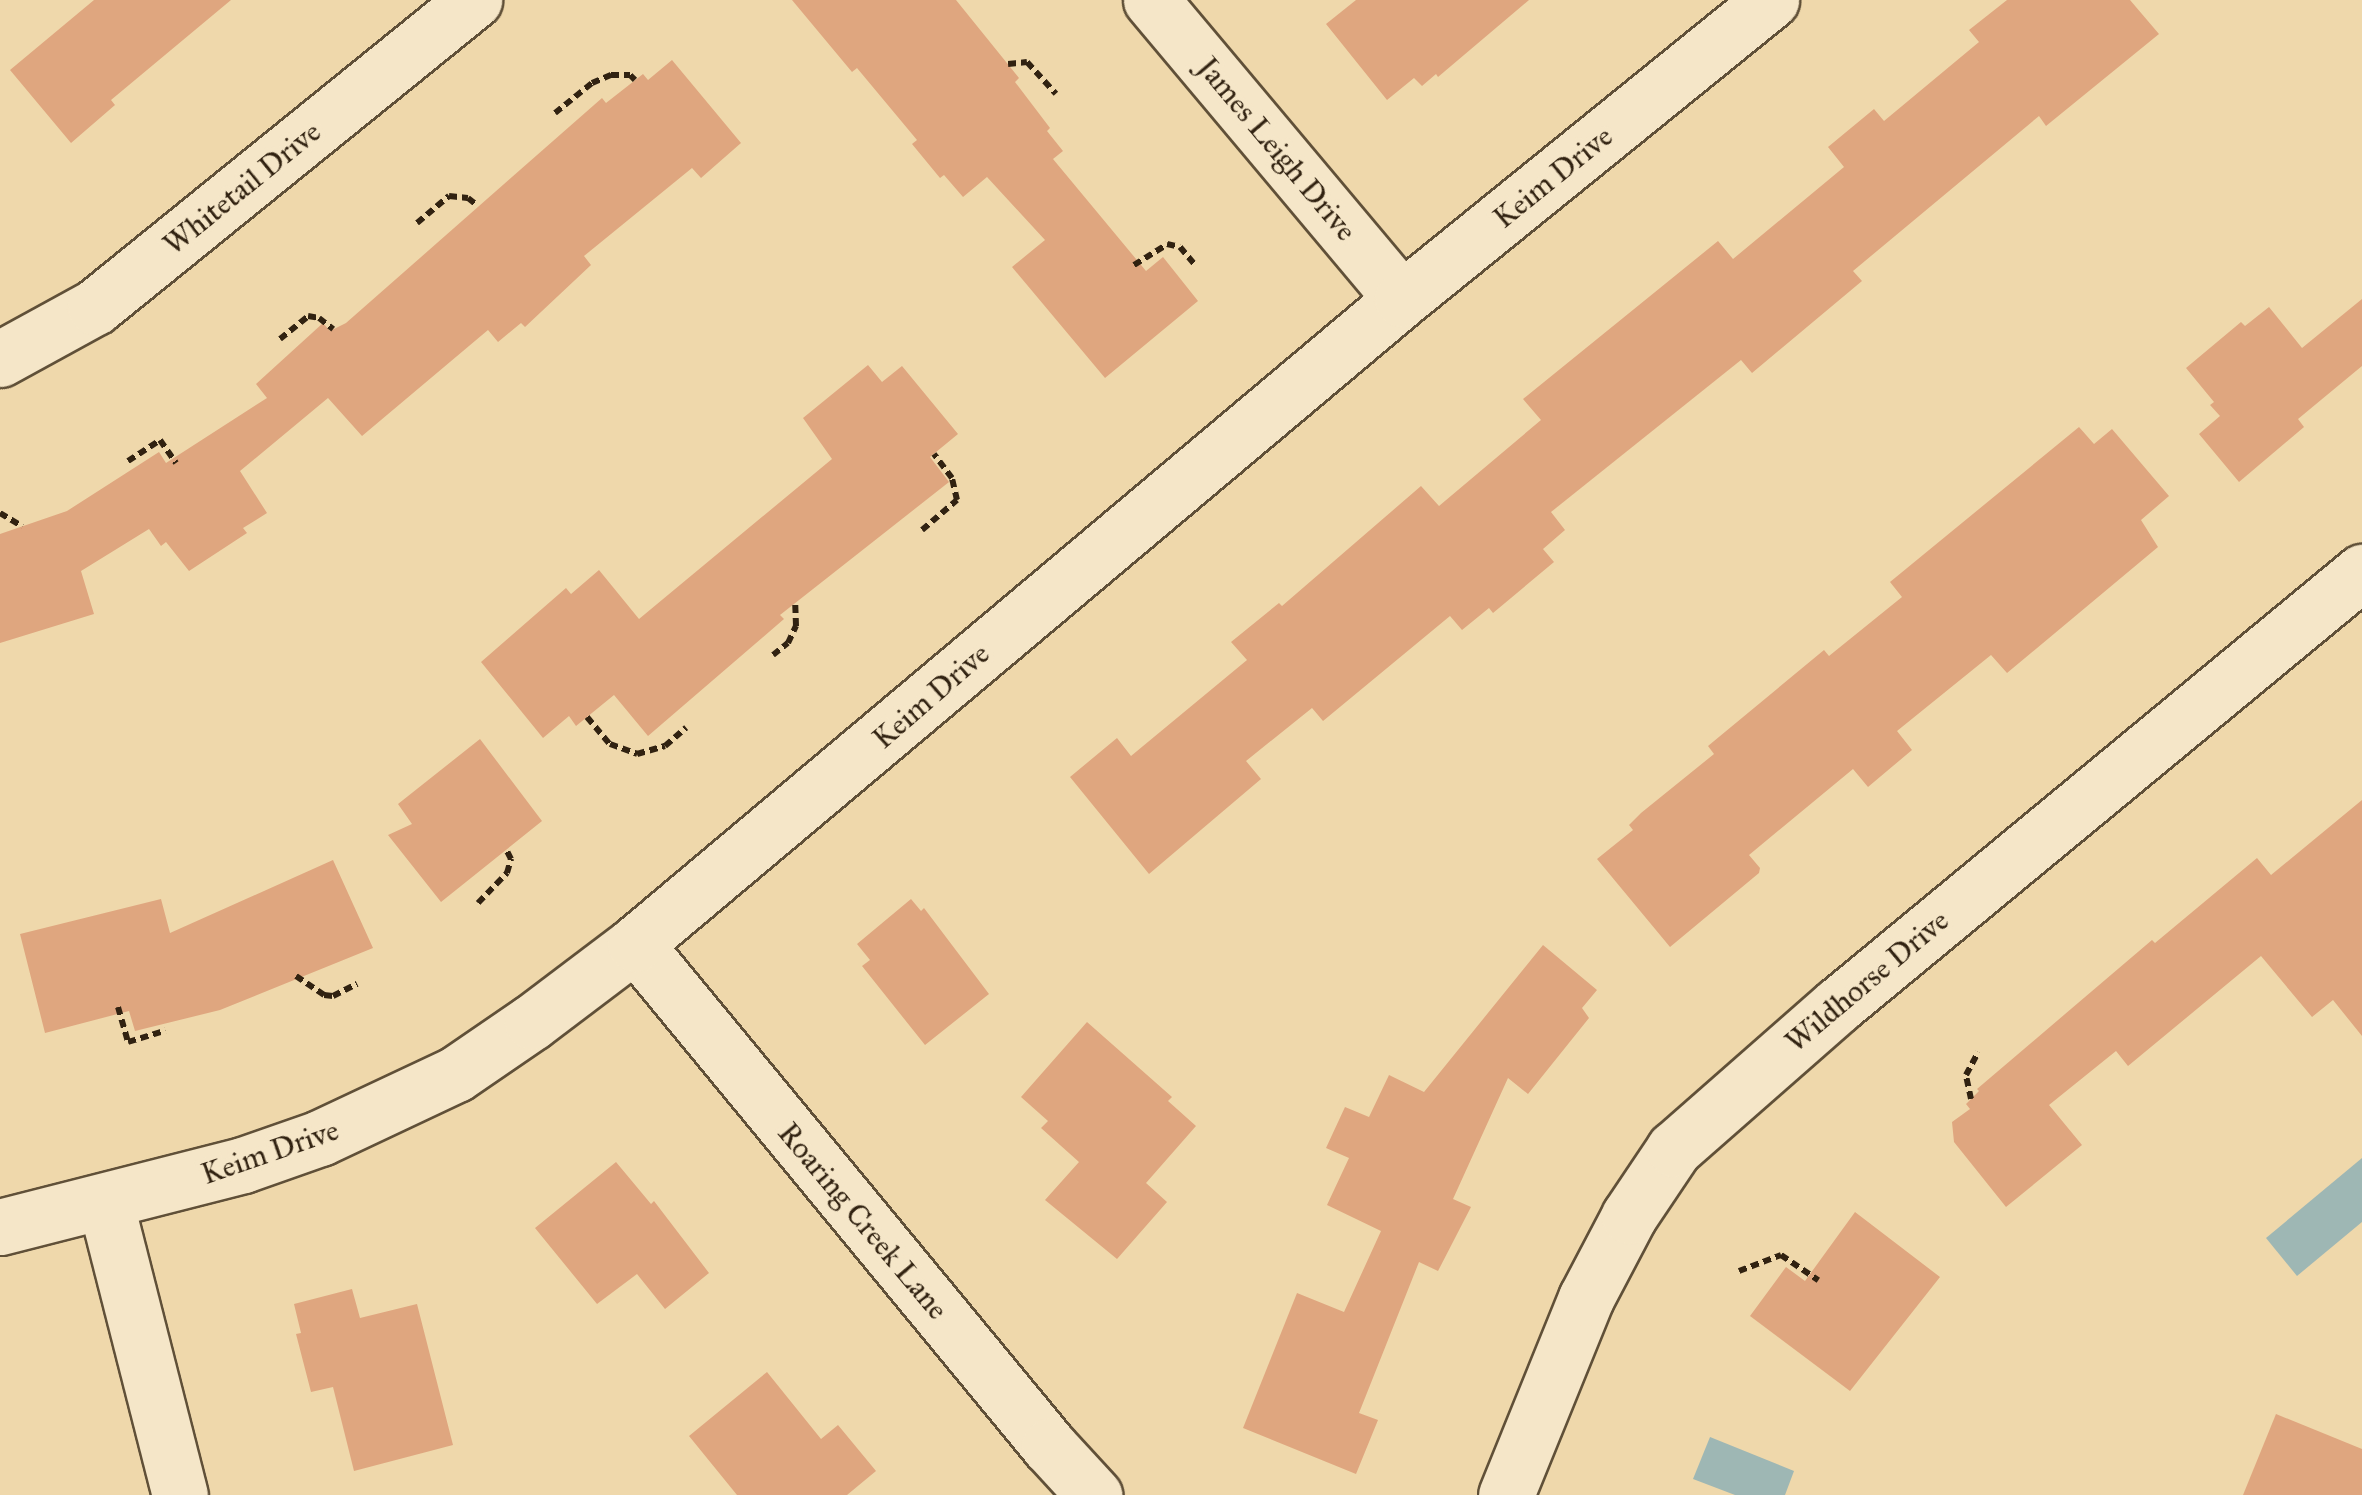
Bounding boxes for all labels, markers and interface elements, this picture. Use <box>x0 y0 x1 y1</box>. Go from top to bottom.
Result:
street label: James Leigh Drive <box>1190 50 1364 248</box>
street label: Whitetail Drive <box>156 114 328 262</box>
street label: Keim Drive <box>1486 118 1620 236</box>
street label: Keim Drive <box>865 636 997 756</box>
street label: Wildhorse Drive <box>1778 902 1956 1060</box>
street label: Keim Drive <box>197 1112 343 1192</box>
street label: Roaring Creek Lane <box>770 1115 956 1327</box>

